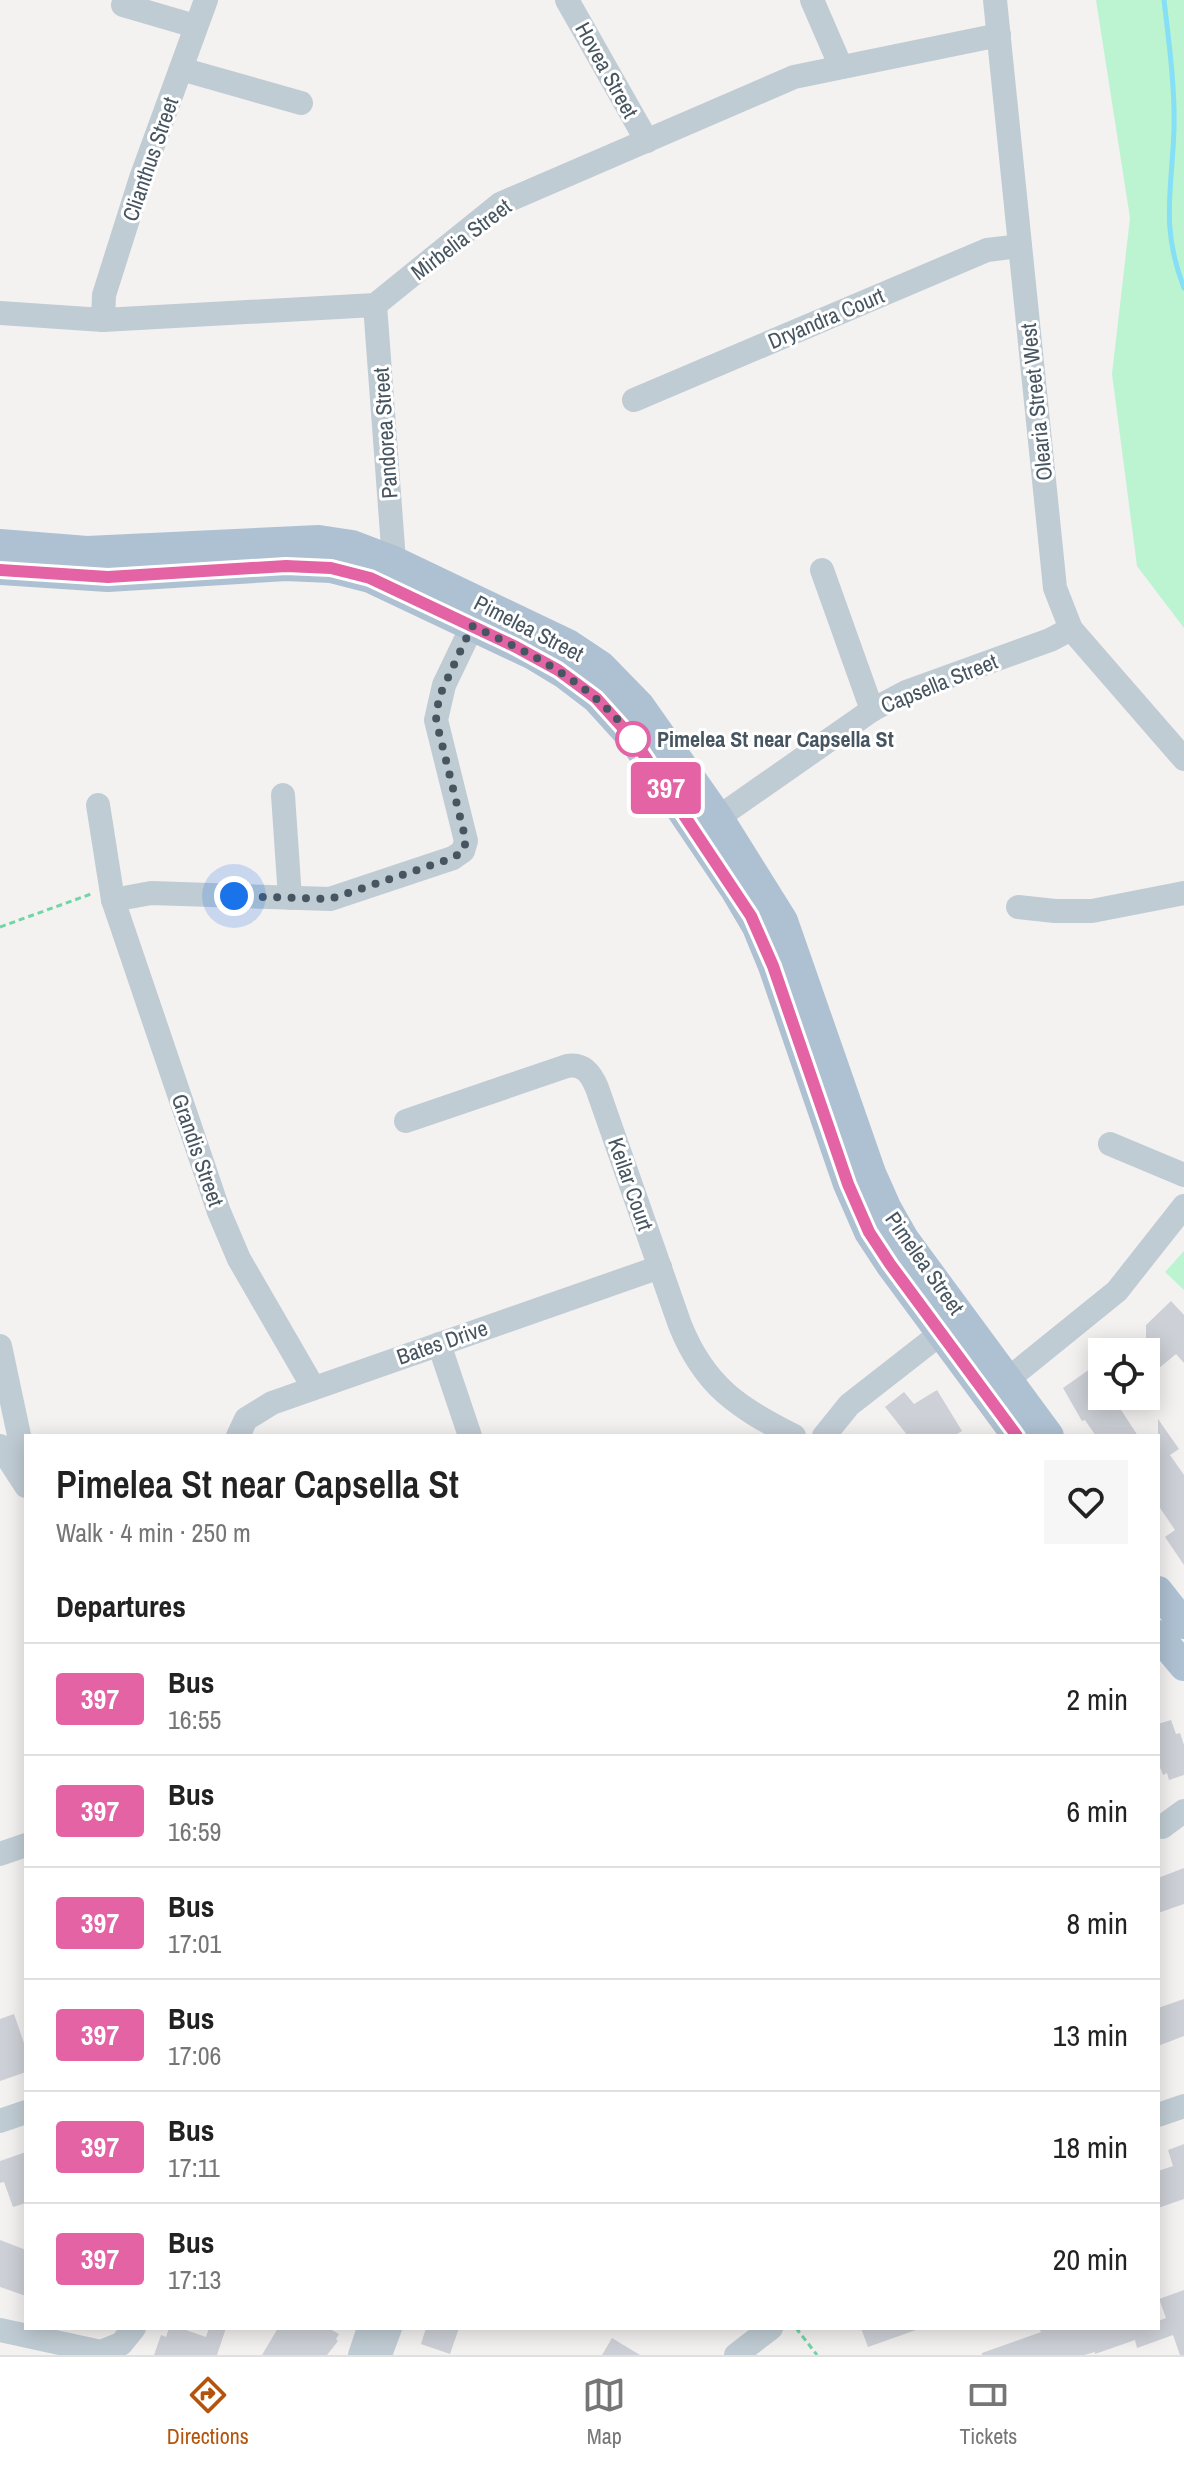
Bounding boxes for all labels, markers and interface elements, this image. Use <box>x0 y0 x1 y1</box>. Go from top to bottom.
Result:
street label: Hovea Street <box>568 17 646 123</box>
street label: Clianthus Street <box>115 93 185 225</box>
street label: Mirbelia Street <box>405 191 517 287</box>
street label: Dryandra Court <box>763 280 889 356</box>
street label: Olearia Street West <box>1013 322 1059 482</box>
street label: Pandorea Street <box>365 366 405 500</box>
street label: Pimelea Street <box>469 588 589 668</box>
street label: Capsella Street <box>876 646 1002 720</box>
marker: Pimelea St near Capsella St <box>616 722 650 756</box>
place label: Pimelea St near Capsella St <box>657 724 894 754</box>
line badge: 397 <box>620 762 712 814</box>
text: 397 <box>647 769 685 807</box>
your location <box>214 876 254 916</box>
street label: Grandis Street <box>165 1090 231 1210</box>
street label: Keilar Court <box>601 1134 661 1234</box>
street label: Pimelea Street <box>878 1206 972 1320</box>
street label: Bates Drive <box>393 1312 491 1372</box>
map controls <box>1088 1338 1160 1410</box>
button: locate <box>1088 1338 1160 1410</box>
text: Pimelea St near Capsella St <box>56 1459 459 1510</box>
button: heart <box>1044 1460 1128 1544</box>
text: Walk · 4 min · 250 m <box>56 1515 251 1550</box>
text: Departures <box>56 1586 186 1626</box>
text: Bus <box>168 1662 214 1702</box>
text: 2 min <box>1066 1679 1128 1719</box>
text: 397 <box>81 1680 119 1718</box>
text: 16:55 <box>168 1702 221 1737</box>
text: Bus <box>168 1774 214 1814</box>
text: 6 min <box>1066 1791 1128 1831</box>
text: 397 <box>81 1792 119 1830</box>
text: 16:59 <box>168 1814 221 1849</box>
text: Bus <box>168 1886 214 1926</box>
text: 8 min <box>1066 1903 1128 1943</box>
text: 397 <box>81 1904 119 1942</box>
text: 17:01 <box>168 1926 221 1961</box>
text: Bus <box>168 1998 214 2038</box>
text: 13 min <box>1053 2015 1128 2055</box>
text: 397 <box>81 2016 119 2054</box>
text: 17:06 <box>168 2038 221 2073</box>
text: Bus <box>168 2110 214 2150</box>
text: 18 min <box>1053 2127 1128 2167</box>
text: 397 <box>81 2128 119 2166</box>
text: 17:11 <box>168 2150 220 2185</box>
text: Bus <box>168 2222 214 2262</box>
text: 20 min <box>1053 2239 1128 2279</box>
text: 397 <box>81 2240 119 2278</box>
text: 17:13 <box>168 2262 221 2297</box>
tab: Directions <box>167 2373 249 2451</box>
tab: Map <box>582 2373 626 2451</box>
tab: Tickets <box>960 2373 1017 2451</box>

